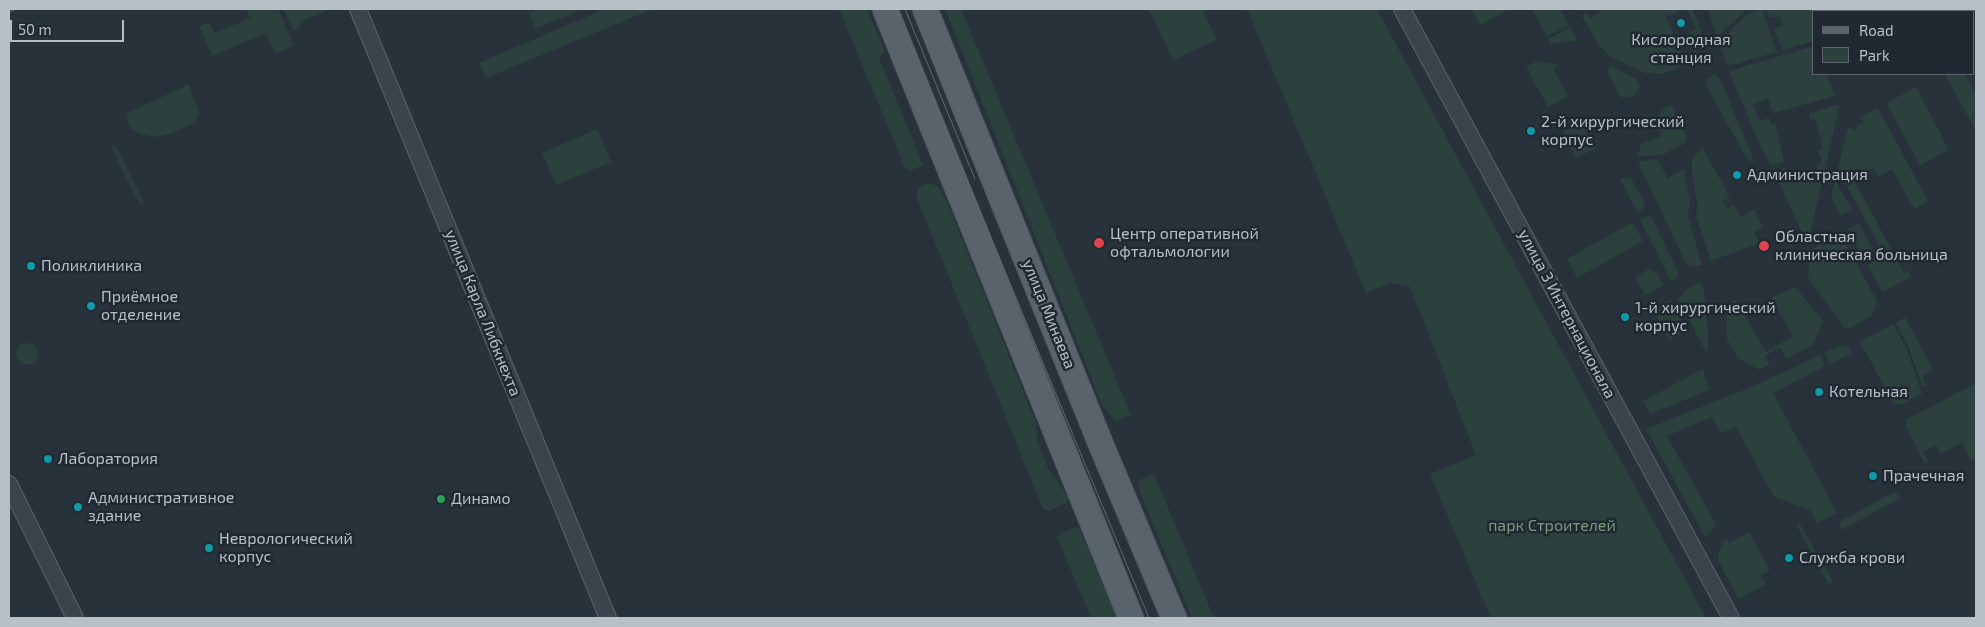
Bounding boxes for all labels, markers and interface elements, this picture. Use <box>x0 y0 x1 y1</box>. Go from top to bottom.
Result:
scale bar <box>12 10 126 42</box>
legend <box>1812 10 1975 75</box>
marker: Кислородная станция <box>1675 17 1687 29</box>
text: 50 m <box>18 20 52 38</box>
text: Road <box>1859 21 1894 39</box>
place label: Кислородная станция <box>1631 30 1731 68</box>
text: Park <box>1859 46 1890 64</box>
place label: 2-й хирургический корпус <box>1541 112 1684 150</box>
marker: 2-й хирургический корпус <box>1525 125 1537 137</box>
place label: Администрация <box>1747 165 1868 185</box>
marker: Администрация <box>1731 169 1743 181</box>
place label: Центр оперативной офтальмологии <box>1110 224 1259 262</box>
street label: улица 3 Интернационала <box>1514 226 1620 402</box>
street label: улица Карла Либкнехта <box>441 227 525 399</box>
place label: Областная клиническая больница <box>1775 227 1948 265</box>
marker: Центр оперативной офтальмологии <box>1092 236 1106 250</box>
marker: Областная клиническая больница <box>1757 239 1771 253</box>
place label: Поликлиника <box>41 256 142 276</box>
street label: улица Минаева <box>1018 257 1080 371</box>
marker: Поликлиника <box>25 260 37 272</box>
place label: Приёмное отделение <box>101 287 181 325</box>
place label: 1-й хирургический корпус <box>1635 298 1776 336</box>
marker: Приёмное отделение <box>85 300 97 312</box>
marker: 1-й хирургический корпус <box>1619 311 1631 323</box>
place label: Котельная <box>1829 382 1908 402</box>
marker: Котельная <box>1813 386 1825 398</box>
place label: Лаборатория <box>58 449 158 469</box>
marker: Лаборатория <box>42 453 54 465</box>
place label: Прачечная <box>1883 466 1964 486</box>
marker: Прачечная <box>1867 470 1879 482</box>
place label: Административное здание <box>88 488 234 526</box>
place label: Динамо <box>451 489 511 509</box>
marker: Динамо <box>435 493 447 505</box>
marker: Административное здание <box>72 501 84 513</box>
park label: парк Строителей <box>1488 516 1616 536</box>
place label: Неврологический корпус <box>219 529 353 567</box>
marker: Неврологический корпус <box>203 542 215 554</box>
place label: Служба крови <box>1799 548 1905 568</box>
marker: Служба крови <box>1783 552 1795 564</box>

